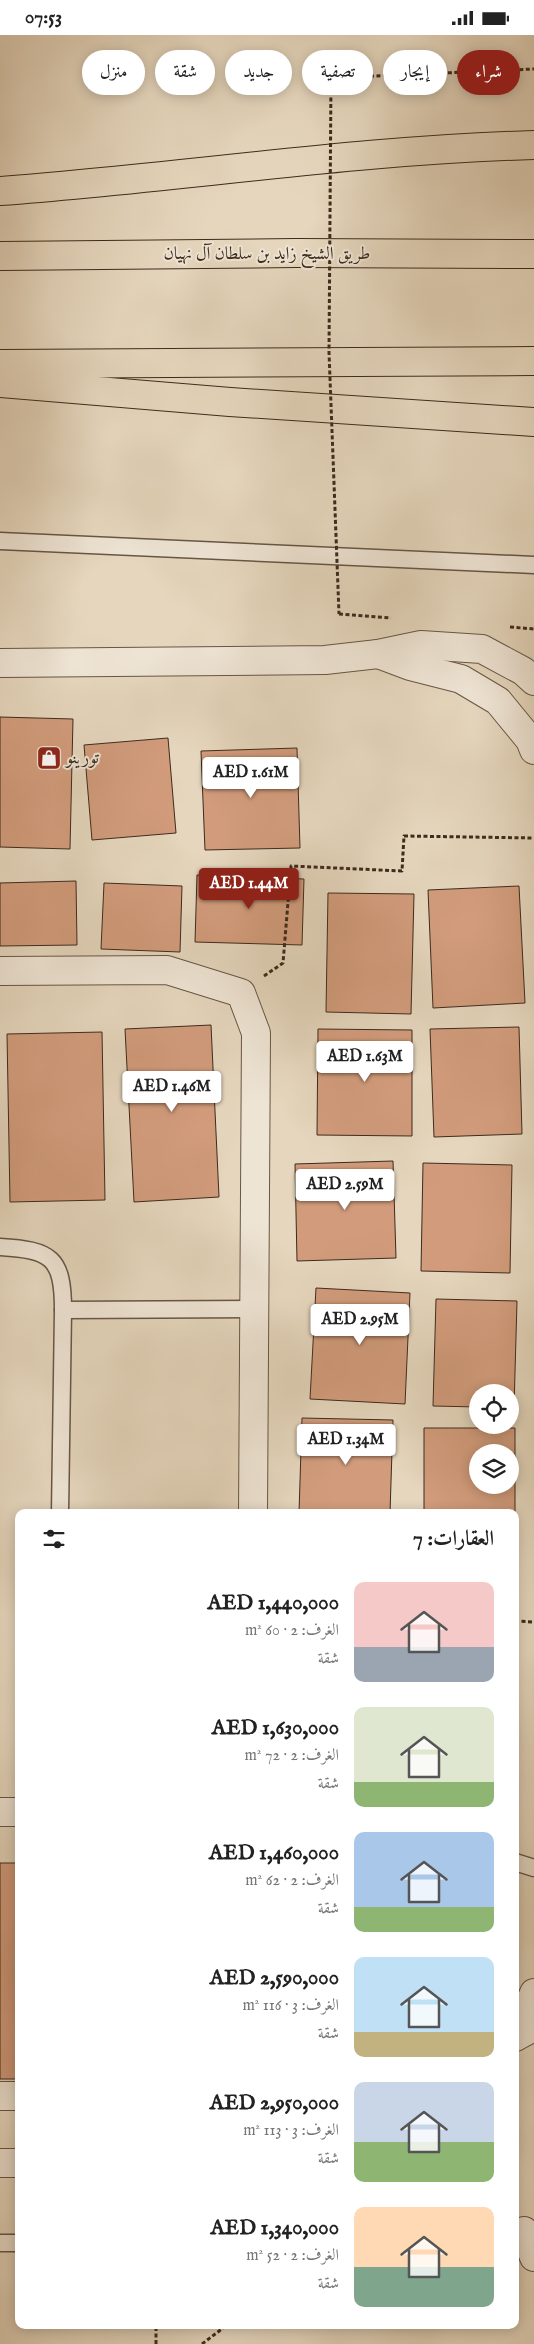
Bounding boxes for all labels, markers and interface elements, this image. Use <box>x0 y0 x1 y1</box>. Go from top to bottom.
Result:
text: 07:53 <box>25 6 62 30</box>
chip: منزل <box>82 50 145 95</box>
chip: شقة <box>155 50 215 95</box>
chip: جديد <box>225 50 292 95</box>
chip: تصفية <box>302 50 373 95</box>
chip: إيجار <box>383 50 447 95</box>
chip: شراء <box>457 50 520 95</box>
street label: طريق الشيخ زايد بن سلطان آل نهيان <box>163 243 371 269</box>
shop icon: تورينو <box>36 745 62 771</box>
place label: تورينو <box>64 747 99 770</box>
pin: AED 1.61M <box>194 757 308 799</box>
text: AED 1.61M <box>213 763 289 783</box>
pin: AED 1.44M <box>192 867 306 910</box>
text: AED 1.44M <box>210 874 288 894</box>
pin: AED 1.63M <box>308 1041 422 1083</box>
text: AED 1.63M <box>327 1047 403 1067</box>
pin: AED 1.46M <box>115 1071 229 1113</box>
text: AED 1.46M <box>133 1077 211 1097</box>
pin: AED 2.59M <box>288 1169 402 1211</box>
text: AED 2.59M <box>307 1175 384 1195</box>
pin: AED 2.95M <box>303 1303 417 1346</box>
text: AED 2.95M <box>322 1310 399 1330</box>
map controls <box>469 1384 519 1494</box>
button: locate <box>469 1384 519 1434</box>
pin: AED 1.34M <box>289 1423 403 1466</box>
text: AED 1.34M <box>308 1430 384 1450</box>
button: layers <box>469 1444 519 1494</box>
icon: filters <box>40 1525 68 1553</box>
text: العقارات: 7 <box>413 1526 494 1553</box>
text: AED 1,440,000 <box>207 1590 339 1617</box>
icon: home <box>394 1602 454 1662</box>
text: الغرف: 2 · 60 m² <box>245 1621 339 1641</box>
text: شقة <box>318 1649 339 1669</box>
text: AED 1,630,000 <box>212 1715 339 1742</box>
icon: home <box>394 1727 454 1787</box>
text: الغرف: 2 · 72 m² <box>245 1746 339 1766</box>
text: شقة <box>318 1774 339 1794</box>
text: AED 1,460,000 <box>209 1840 339 1867</box>
icon: home <box>394 1852 454 1912</box>
text: الغرف: 2 · 62 m² <box>245 1871 339 1891</box>
text: شقة <box>318 1899 339 1919</box>
text: AED 2,590,000 <box>210 1965 339 1992</box>
icon: home <box>394 1977 454 2037</box>
text: الغرف: 3 · 116 m² <box>242 1996 339 2016</box>
text: شقة <box>318 2024 339 2044</box>
text: AED 2,950,000 <box>210 2090 339 2117</box>
icon: home <box>394 2102 454 2162</box>
text: الغرف: 3 · 113 m² <box>243 2121 339 2141</box>
text: شقة <box>318 2149 339 2169</box>
text: AED 1,340,000 <box>210 2215 339 2242</box>
icon: home <box>394 2227 454 2287</box>
text: الغرف: 2 · 52 m² <box>246 2246 339 2266</box>
text: شقة <box>318 2274 339 2294</box>

